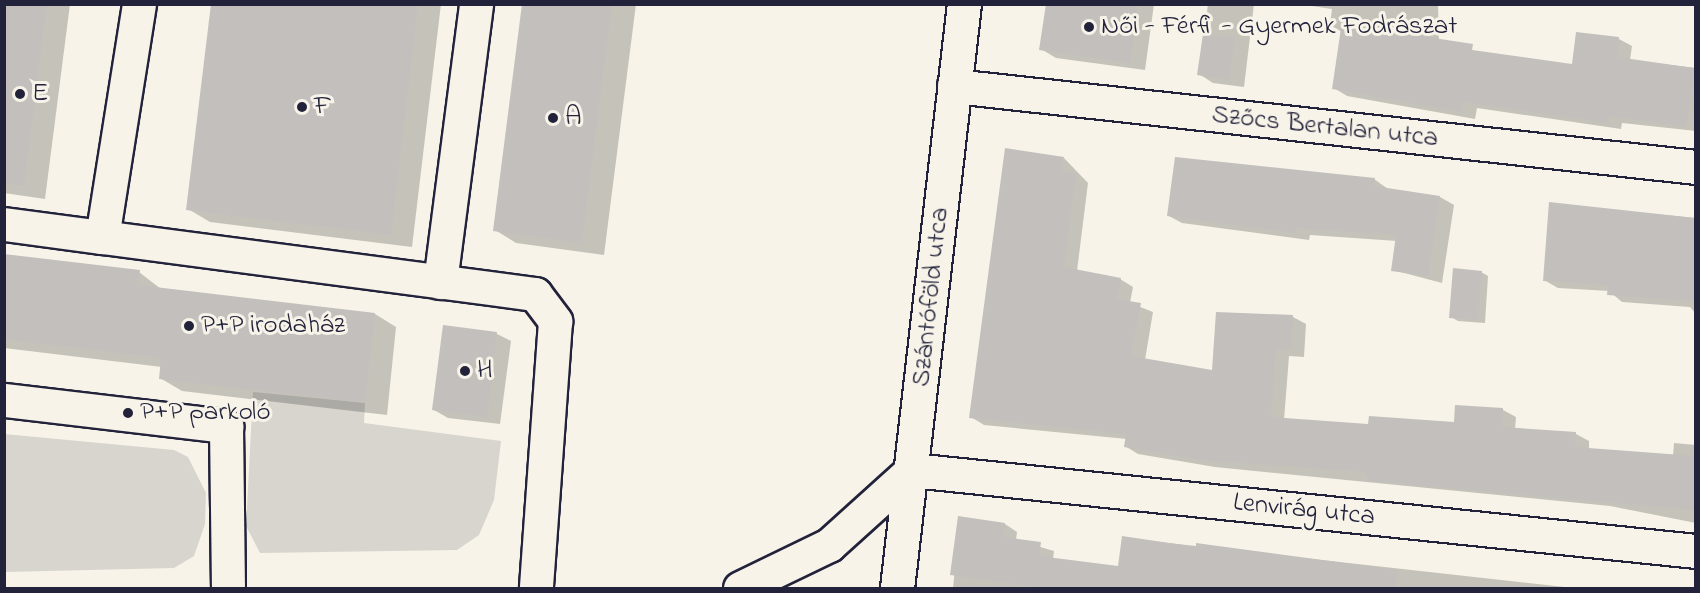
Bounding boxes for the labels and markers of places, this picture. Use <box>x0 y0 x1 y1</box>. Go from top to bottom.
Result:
place label: Női - Férfi - Gyermek Fodrászat <box>1101 11 1457 43</box>
marker: Női - Férfi - Gyermek Fodrászat <box>1082 20 1096 34</box>
place label: E <box>32 78 48 110</box>
marker: E <box>13 87 27 101</box>
place label: F <box>314 91 331 123</box>
marker: F <box>295 100 309 114</box>
place label: A <box>565 102 582 134</box>
marker: A <box>546 111 560 125</box>
place label: P+P irodaház <box>201 310 345 342</box>
marker: P+P irodaház <box>182 319 196 333</box>
place label: H <box>477 355 493 387</box>
marker: H <box>458 364 472 378</box>
place label: P+P parkoló <box>140 397 270 429</box>
marker: P+P parkoló <box>121 406 135 420</box>

